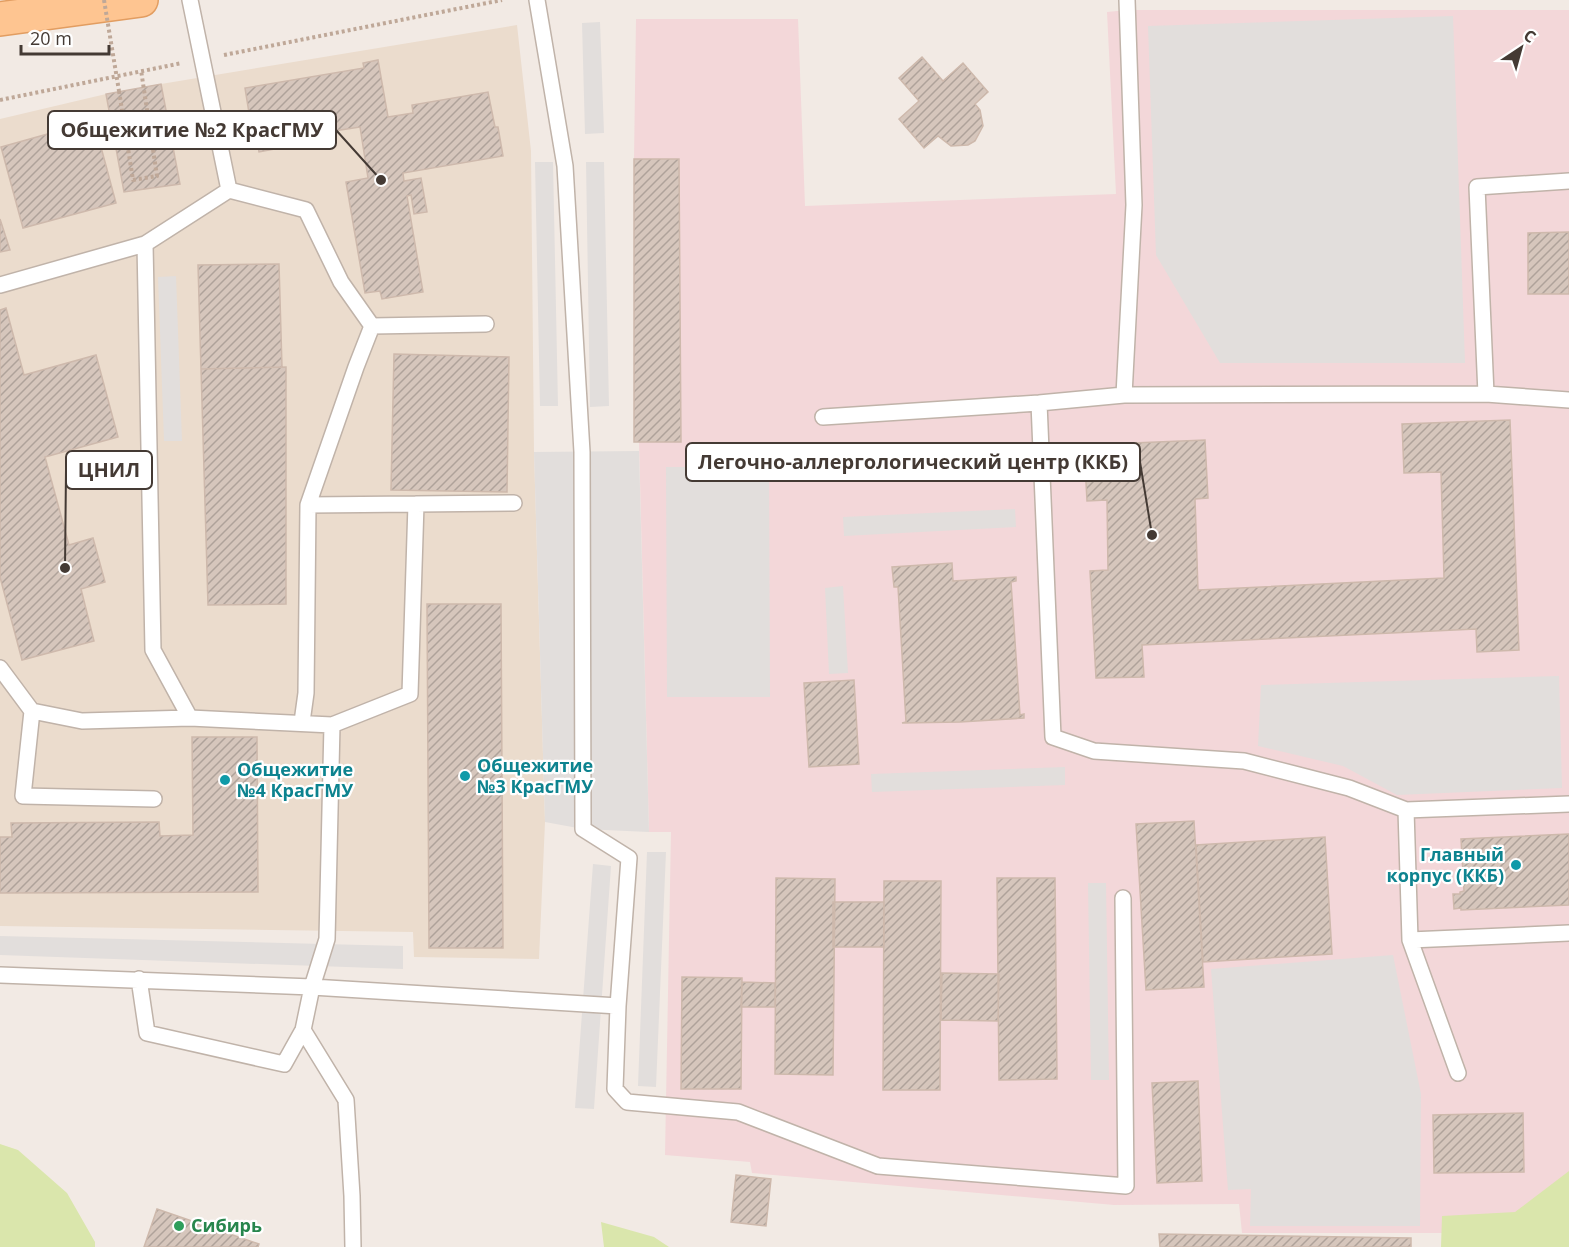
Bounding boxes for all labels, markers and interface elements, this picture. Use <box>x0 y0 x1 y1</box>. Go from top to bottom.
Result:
scale bar <box>21 18 110 56</box>
north arrow <box>1491 18 1551 78</box>
text: С <box>1519 24 1540 48</box>
text: 20 m <box>30 26 72 50</box>
callout: Общежитие №2 КрасГМУ <box>48 111 336 149</box>
text: Общежитие №2 КрасГМУ <box>60 116 324 143</box>
callout: Легочно-аллергологический центр (ККБ) <box>686 443 1140 481</box>
text: Легочно-аллергологический центр (ККБ) <box>698 448 1128 475</box>
callout: ЦНИЛ <box>66 451 152 489</box>
text: ЦНИЛ <box>78 456 140 483</box>
place label: Общежитие №3 КрасГМУ <box>477 753 593 798</box>
place label: Общежитие №4 КрасГМУ <box>237 757 353 802</box>
marker: Общежитие №3 КрасГМУ <box>458 769 472 783</box>
marker: Общежитие №4 КрасГМУ <box>218 773 232 787</box>
place label: Главный корпус (ККБ) <box>1387 842 1504 887</box>
marker: Главный корпус (ККБ) <box>1509 858 1523 872</box>
place label: Сибирь <box>191 1213 262 1237</box>
marker: Сибирь <box>172 1219 186 1233</box>

